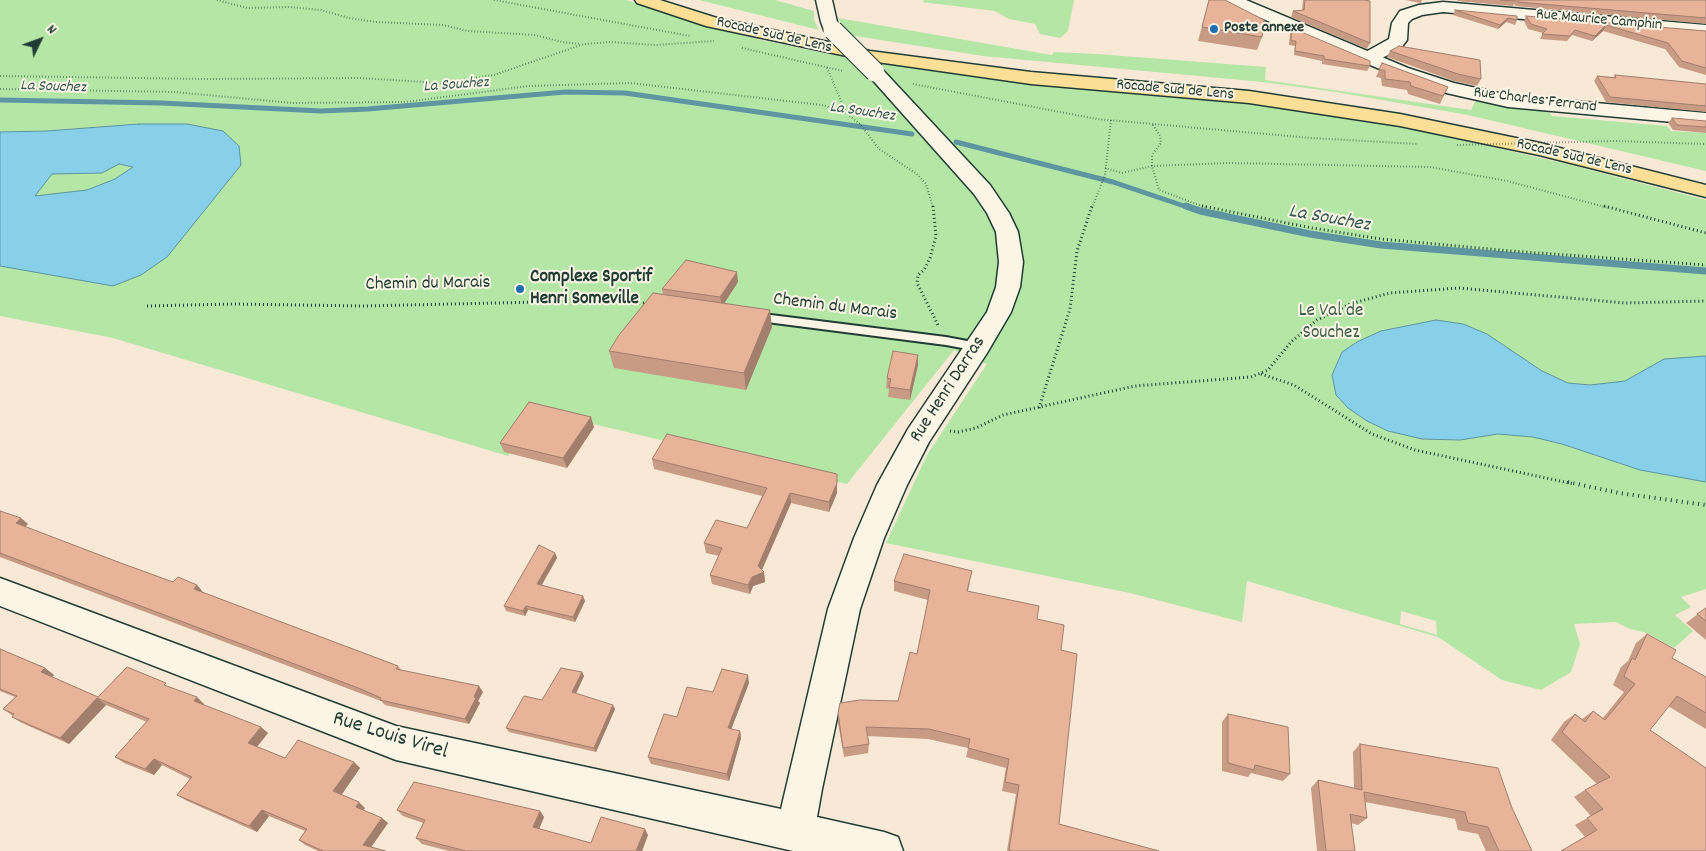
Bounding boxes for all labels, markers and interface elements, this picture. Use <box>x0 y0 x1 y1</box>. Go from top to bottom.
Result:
street label: Rue Maurice Camphin <box>1535 6 1663 36</box>
street label: Rocade Sud de Lens <box>714 13 834 59</box>
north arrow <box>15 15 65 65</box>
place label: Poste annexe <box>1224 19 1304 39</box>
text: N <box>41 21 61 39</box>
marker: Poste annexe <box>1208 23 1220 35</box>
water label: La Souchez <box>423 74 489 98</box>
street label: Rocade Sud de Lens <box>1115 76 1235 106</box>
water label: La Souchez <box>20 77 86 99</box>
street label: Rue Charles Ferrand <box>1472 84 1598 118</box>
water label: La Souchez <box>828 99 896 127</box>
street label: Rocade Sud de Lens <box>1514 135 1634 181</box>
water label: La Souchez <box>1286 201 1372 239</box>
place label: Complexe Sportif Henri Someville <box>530 267 652 311</box>
street label: Chemin du Marais <box>365 273 491 297</box>
marker: Complexe Sportif Henri Someville <box>514 283 526 295</box>
street label: Chemin du Marais <box>772 289 898 327</box>
park label: Le Val de Souchez <box>1299 301 1363 345</box>
street label: Rue Henri Darras <box>906 333 992 447</box>
street label: Rue Louis Virel <box>329 707 451 767</box>

